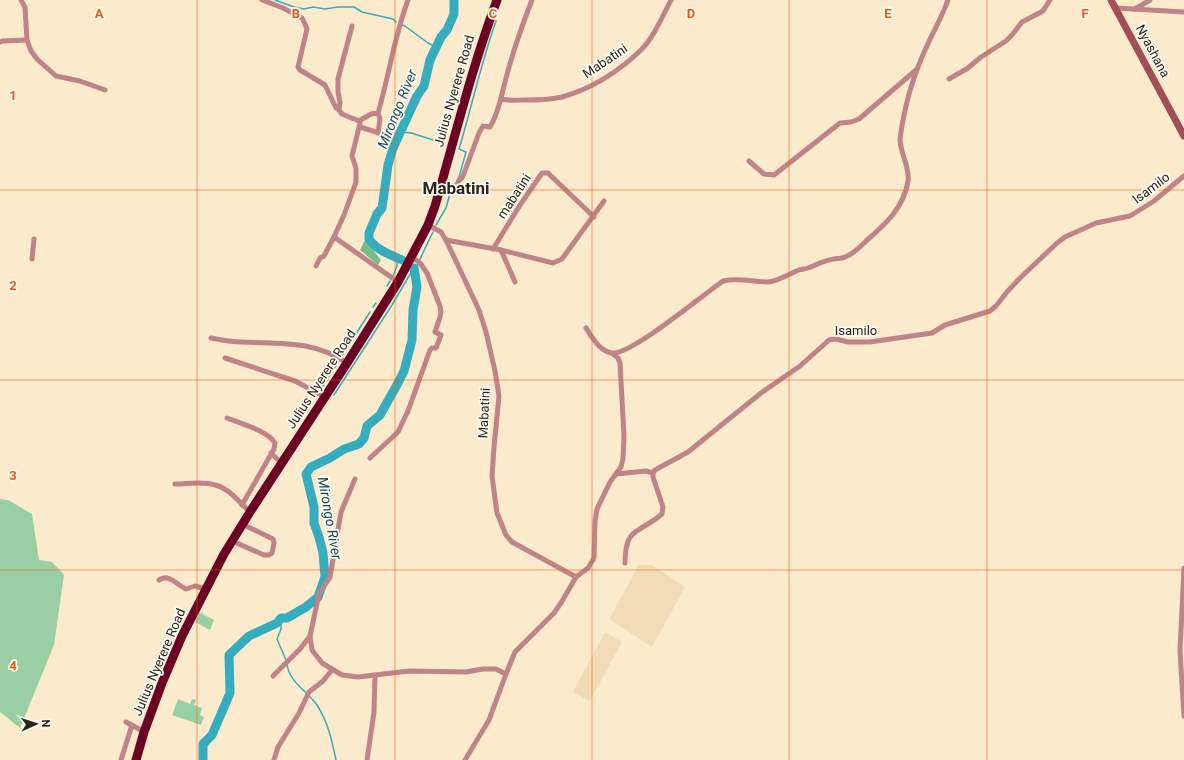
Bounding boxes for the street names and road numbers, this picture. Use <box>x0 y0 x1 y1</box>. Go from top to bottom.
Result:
street label: Nyashana <box>1133 22 1173 80</box>
street label: Julius Nyerere Road <box>431 33 477 149</box>
street label: Mabatini <box>580 41 630 81</box>
street label: Isamilo <box>1130 169 1172 207</box>
street label: mabatini <box>494 171 534 221</box>
street label: Isamilo <box>835 323 877 338</box>
street label: Julius Nyerere Road <box>283 327 359 431</box>
street label: Mabatini <box>475 387 493 439</box>
street label: Julius Nyerere Road <box>130 606 188 718</box>

